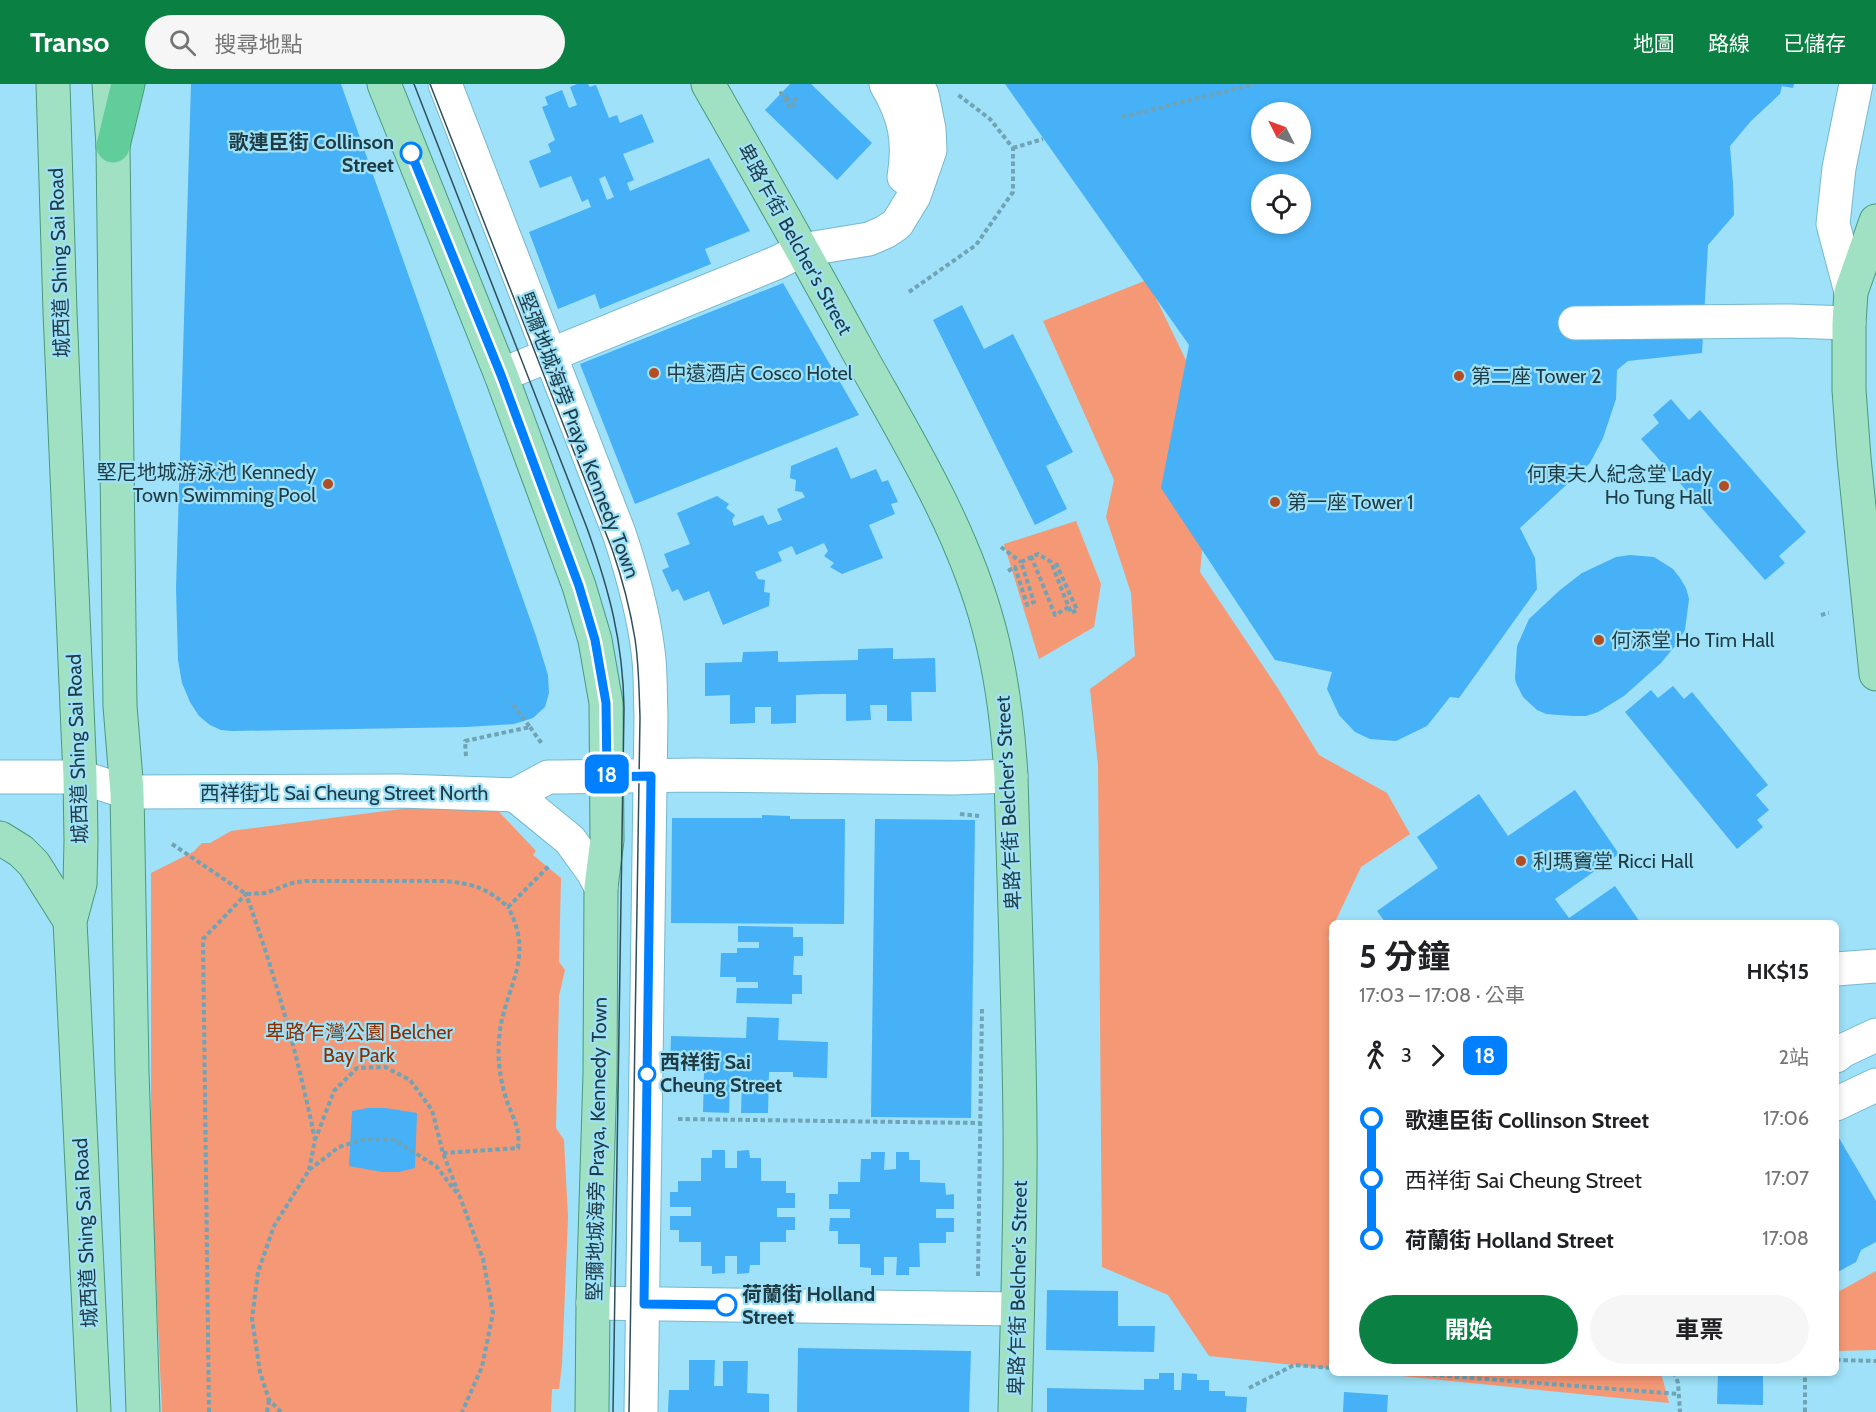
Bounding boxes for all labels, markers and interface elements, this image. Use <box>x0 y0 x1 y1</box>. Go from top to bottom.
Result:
search box <box>145 15 565 69</box>
text: Transo <box>30 25 109 59</box>
icon: search <box>166 26 199 59</box>
text: 搜尋地點 <box>214 31 302 58</box>
text: 地圖 <box>1633 31 1675 56</box>
text: 路線 <box>1708 31 1750 56</box>
text: 已儲存 <box>1783 31 1846 56</box>
north arrow <box>1251 102 1311 162</box>
map controls <box>1251 102 1311 234</box>
place label: 歌連臣街 Collinson Street <box>229 130 394 177</box>
street label: 卑路乍街 Belcher's Street <box>732 139 858 339</box>
marker: 歌連臣街 Collinson Street <box>400 142 422 164</box>
street label: 城西道 Shing Sai Road <box>44 168 74 358</box>
button: locate <box>1251 174 1311 234</box>
street label: 堅彌地城海旁 Praya, Kennedy Town <box>513 289 645 581</box>
place label: 中遠酒店 Cosco Hotel <box>666 361 853 385</box>
place label: 第二座 Tower 2 <box>1471 364 1601 388</box>
marker: 中遠酒店 Cosco Hotel <box>647 366 661 380</box>
marker: 第二座 Tower 2 <box>1452 369 1466 383</box>
place label: 堅尼地城游泳池 Kennedy Town Swimming Pool <box>97 460 316 507</box>
place label: 何東夫人紀念堂 Lady Ho Tung Hall <box>1527 462 1712 509</box>
marker: 堅尼地城游泳池 Kennedy Town Swimming Pool <box>321 477 335 491</box>
marker: 何東夫人紀念堂 Lady Ho Tung Hall <box>1717 479 1731 493</box>
place label: 第一座 Tower 1 <box>1287 490 1413 514</box>
marker: 第一座 Tower 1 <box>1268 495 1282 509</box>
place label: 何添堂 Ho Tim Hall <box>1611 628 1775 652</box>
marker: 何添堂 Ho Tim Hall <box>1592 633 1606 647</box>
street label: 城西道 Shing Sai Road <box>62 654 92 844</box>
street label: 卑路乍街 Belcher's Street <box>990 695 1026 911</box>
line badge: 18 <box>580 754 634 794</box>
text: 18 <box>597 762 617 787</box>
street label: 西祥街北 Sai Cheung Street North <box>200 781 488 805</box>
place label: 利瑪竇堂 Ricci Hall <box>1533 849 1694 873</box>
marker: 利瑪竇堂 Ricci Hall <box>1514 854 1528 868</box>
text: 5 分鐘 <box>1359 936 1450 976</box>
text: HK$15 <box>1746 958 1809 985</box>
text: 17:03 – 17:08 · 公車 <box>1359 983 1525 1007</box>
street label: 堅彌地城海旁 Praya, Kennedy Town <box>582 997 612 1301</box>
park label: 卑路乍灣公園 Belcher Bay Park <box>265 1020 454 1067</box>
icon: walk <box>1359 1039 1392 1072</box>
icon: forward <box>1421 1039 1454 1072</box>
text: 3 <box>1401 1043 1412 1067</box>
text: 18 <box>1475 1043 1495 1068</box>
text: 2站 <box>1779 1045 1809 1069</box>
place label: 西祥街 Sai Cheung Street <box>660 1050 782 1097</box>
marker: 西祥街 Sai Cheung Street <box>638 1065 656 1083</box>
text: 17:06 <box>1763 1106 1809 1130</box>
text: 歌連臣街 Collinson Street <box>1405 1107 1649 1134</box>
street label: 城西道 Shing Sai Road <box>68 1137 102 1329</box>
text: 17:07 <box>1764 1166 1809 1190</box>
text: 西祥街 Sai Cheung Street <box>1405 1167 1642 1194</box>
street label: 卑路乍街 Belcher's Street <box>1004 1180 1032 1396</box>
text: 17:08 <box>1762 1226 1809 1250</box>
text: 荷蘭街 Holland Street <box>1405 1227 1614 1254</box>
place label: 荷蘭街 Holland Street <box>742 1282 875 1329</box>
marker: 荷蘭街 Holland Street <box>715 1294 737 1316</box>
button: 開始 <box>1359 1295 1578 1364</box>
button: 車票 <box>1590 1295 1809 1364</box>

